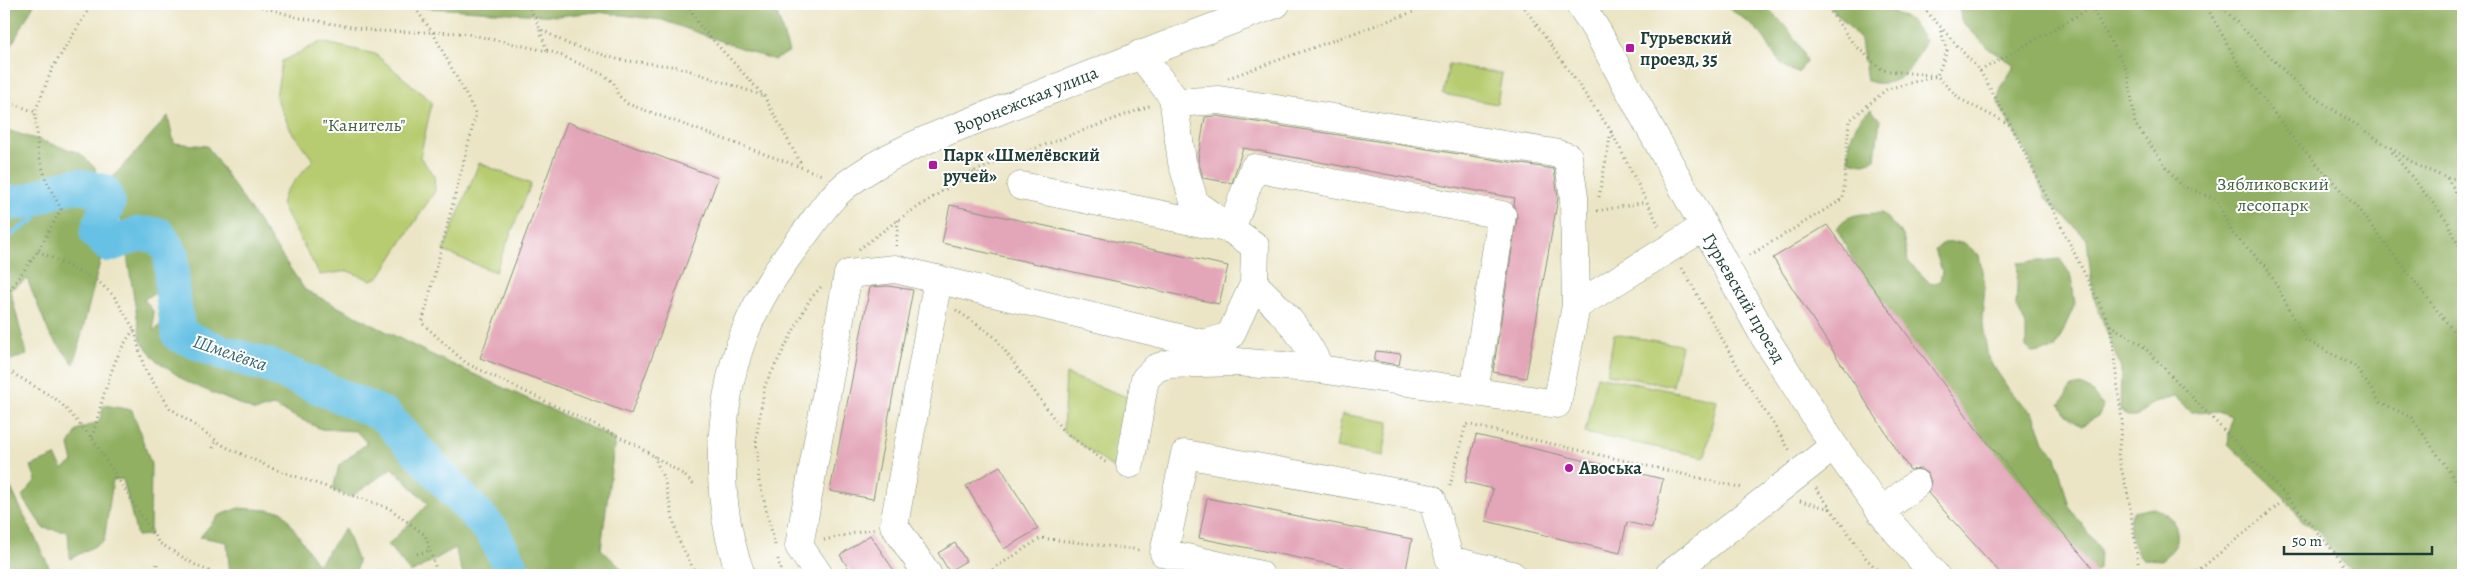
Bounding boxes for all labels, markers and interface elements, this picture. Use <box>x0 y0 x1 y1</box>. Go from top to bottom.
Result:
place label: Гурьевский проезд, 35 <box>1640 26 1732 71</box>
marker: Гурьевский проезд, 35 <box>1624 42 1636 54</box>
street label: Воронежская улица <box>951 60 1102 140</box>
park label: "Канитель" <box>322 113 406 137</box>
place label: Парк «Шмелёвский ручей» <box>943 143 1100 188</box>
marker: Парк «Шмелёвский ручей» <box>927 159 939 171</box>
park label: Зябликовский лесопарк <box>2217 172 2329 217</box>
street label: Гурьевский проезд <box>1697 229 1791 368</box>
water label: Шмелёвка <box>189 328 271 378</box>
place label: Авоська <box>1578 456 1642 480</box>
marker: Авоська <box>1563 462 1575 474</box>
scale bar <box>2284 524 2432 556</box>
text: 50 m <box>2292 531 2322 551</box>

